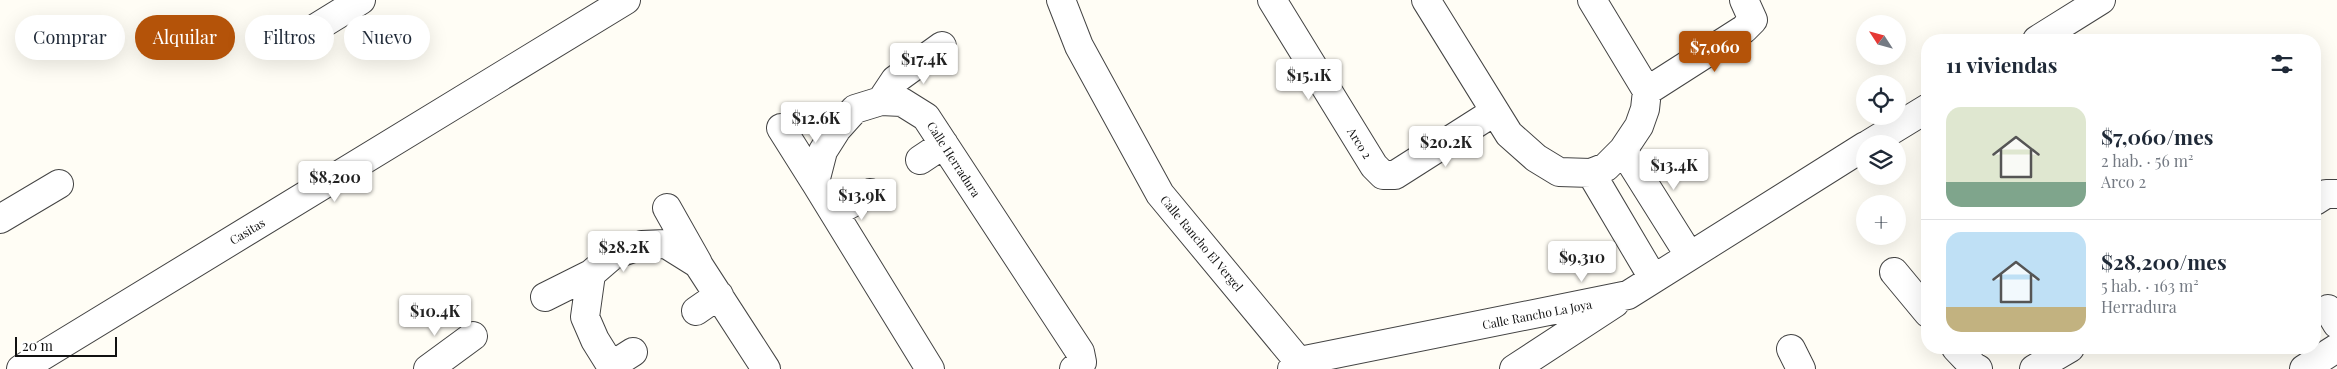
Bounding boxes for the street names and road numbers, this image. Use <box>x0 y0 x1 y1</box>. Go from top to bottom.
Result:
street label: Calle Herradura <box>924 118 984 200</box>
street label: Arco 2 <box>1344 124 1376 162</box>
street label: Calle Rancho El Vergel <box>1157 192 1247 295</box>
street label: Casitas <box>226 214 268 248</box>
street label: Calle Rancho La Joya <box>1481 296 1593 332</box>

